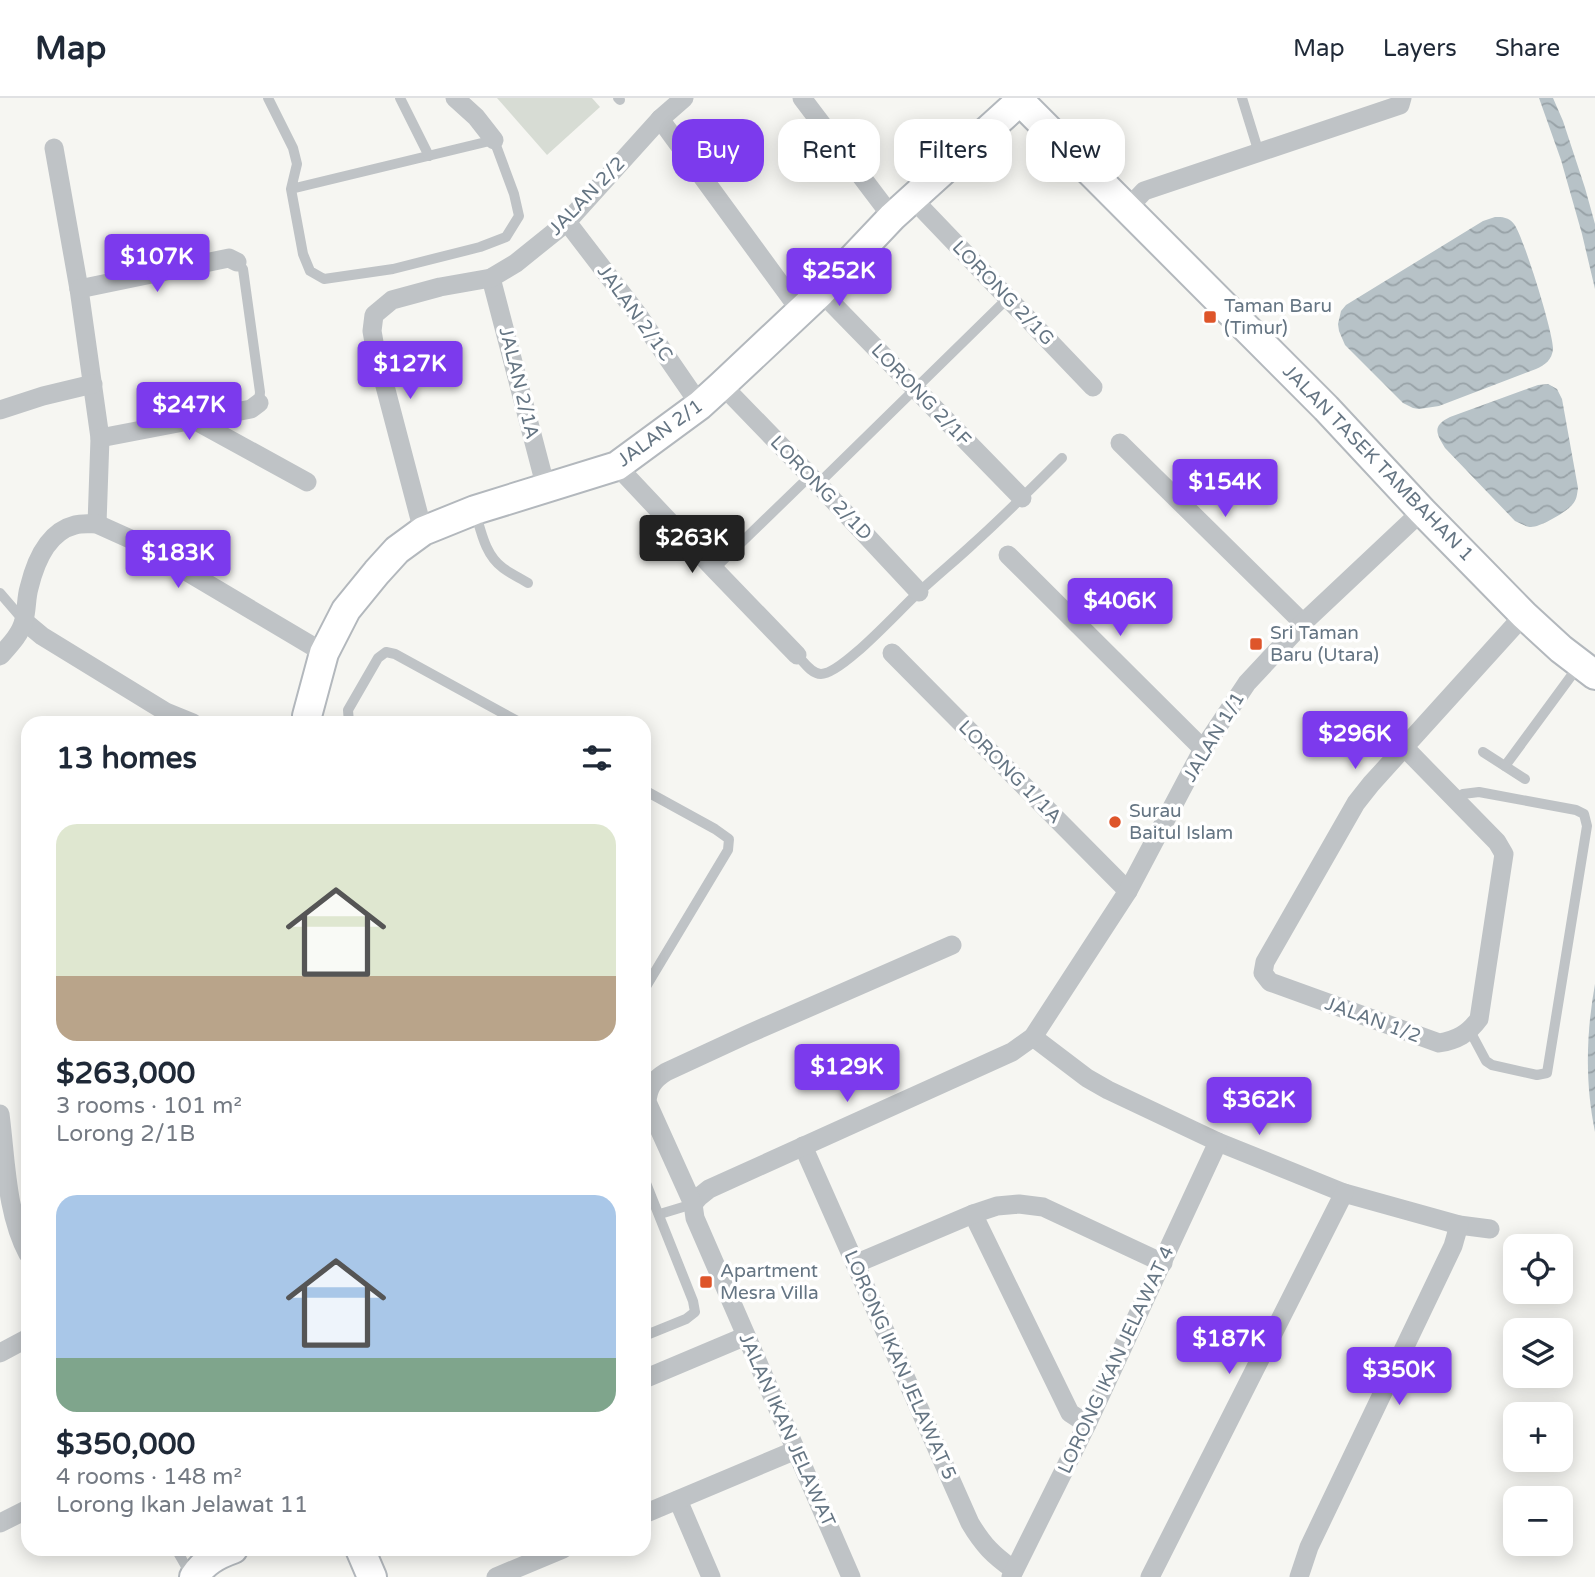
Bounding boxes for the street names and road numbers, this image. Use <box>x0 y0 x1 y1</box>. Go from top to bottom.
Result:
street label: JALAN 2/2 <box>544 152 630 240</box>
street label: LORONG 2/1G <box>948 236 1058 350</box>
street label: JALAN 2/1C <box>593 261 677 365</box>
street label: JALAN 2/1A <box>494 325 544 441</box>
street label: LORONG 2/1F <box>867 339 975 451</box>
street label: JALAN TASEK TAMBAHAN 1 <box>1278 360 1478 566</box>
street label: JALAN 2/1 <box>613 395 707 471</box>
street label: LORONG 2/1D <box>766 431 876 545</box>
street label: JALAN 1/1 <box>1179 688 1249 786</box>
street label: LORONG 1/1A <box>954 716 1066 828</box>
street label: JALAN 1/2 <box>1322 993 1424 1047</box>
street label: LORONG IKAN JELAWAT 4 <box>1054 1243 1178 1477</box>
street label: LORONG IKAN JELAWAT 5 <box>839 1247 961 1483</box>
street label: JALAN IKAN JELAWAT <box>734 1330 840 1531</box>

